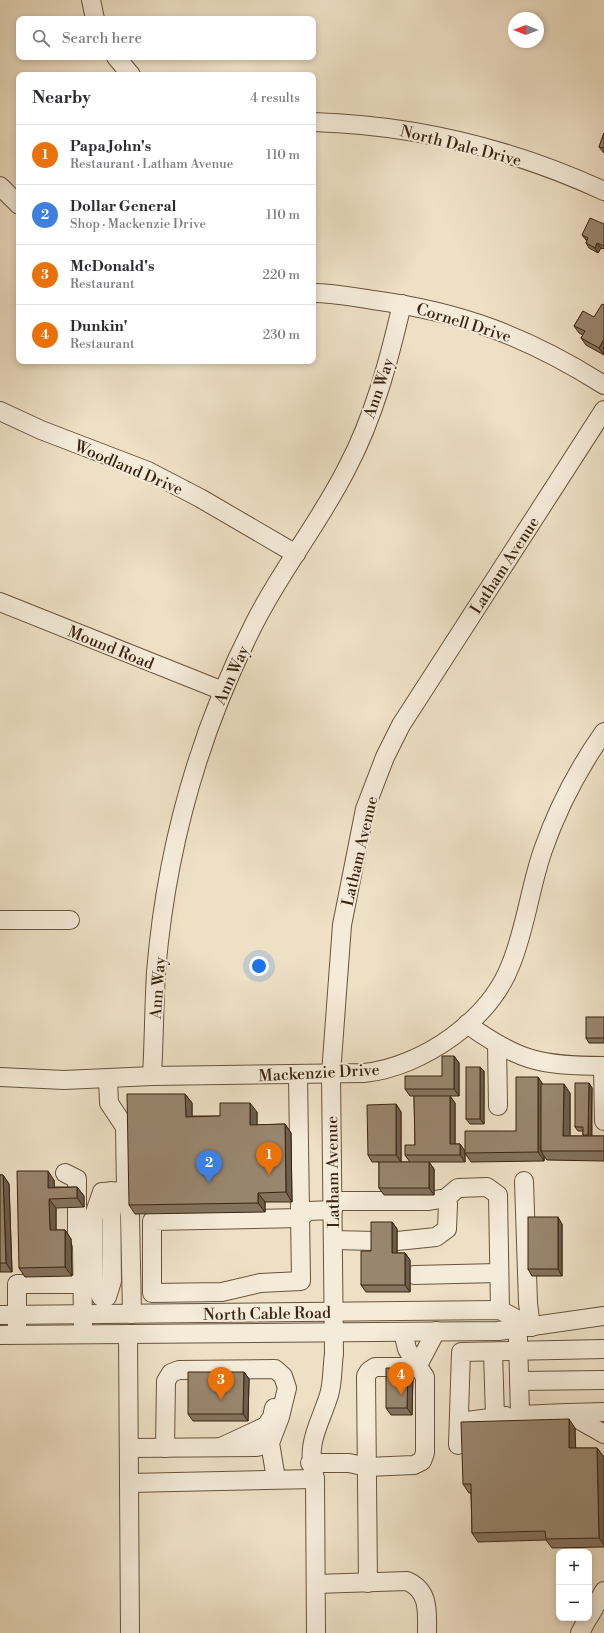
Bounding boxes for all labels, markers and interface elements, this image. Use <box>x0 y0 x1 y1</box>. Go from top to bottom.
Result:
north arrow <box>508 12 544 48</box>
search box <box>16 16 316 60</box>
icon: search <box>30 27 52 49</box>
text: Search here <box>62 29 142 48</box>
text: Nearby <box>32 87 91 109</box>
text: 4 results <box>250 90 300 106</box>
street label: North Dale Drive <box>398 121 523 171</box>
text: Papa John's <box>70 137 151 156</box>
text: 1 <box>42 147 48 163</box>
text: 110 m <box>266 147 300 163</box>
text: Restaurant · Latham Avenue <box>70 156 233 172</box>
text: Dollar General <box>70 197 176 216</box>
text: 2 <box>41 207 49 223</box>
text: 110 m <box>266 207 300 223</box>
text: Shop · Mackenzie Drive <box>70 216 206 232</box>
text: McDonald's <box>70 257 154 276</box>
text: 3 <box>41 267 49 283</box>
text: 220 m <box>262 267 300 283</box>
text: Restaurant <box>70 276 135 292</box>
street label: Cornell Drive <box>414 299 514 347</box>
text: Dunkin' <box>70 317 127 336</box>
text: 4 <box>41 327 49 343</box>
text: 230 m <box>263 327 300 343</box>
text: Restaurant <box>70 336 135 352</box>
street label: Ann Way <box>359 355 399 422</box>
street label: Woodland Drive <box>70 436 186 500</box>
street label: Latham Avenue <box>466 513 544 618</box>
street label: Mound Road <box>65 622 157 674</box>
street label: Ann Way <box>210 643 254 709</box>
street label: Latham Avenue <box>338 794 382 908</box>
street label: Ann Way <box>146 956 170 1021</box>
your location <box>249 956 269 976</box>
street label: Mackenzie Drive <box>258 1060 380 1086</box>
street label: Latham Avenue <box>322 1116 344 1228</box>
pin: 1 <box>256 1142 282 1175</box>
pin: 2 <box>196 1150 222 1183</box>
street label: North Cable Road <box>203 1303 331 1325</box>
pin: 4 <box>388 1362 414 1395</box>
pin: 3 <box>208 1367 234 1400</box>
map controls <box>556 1549 592 1621</box>
button: + <box>556 1549 592 1585</box>
button: − <box>556 1585 592 1621</box>

